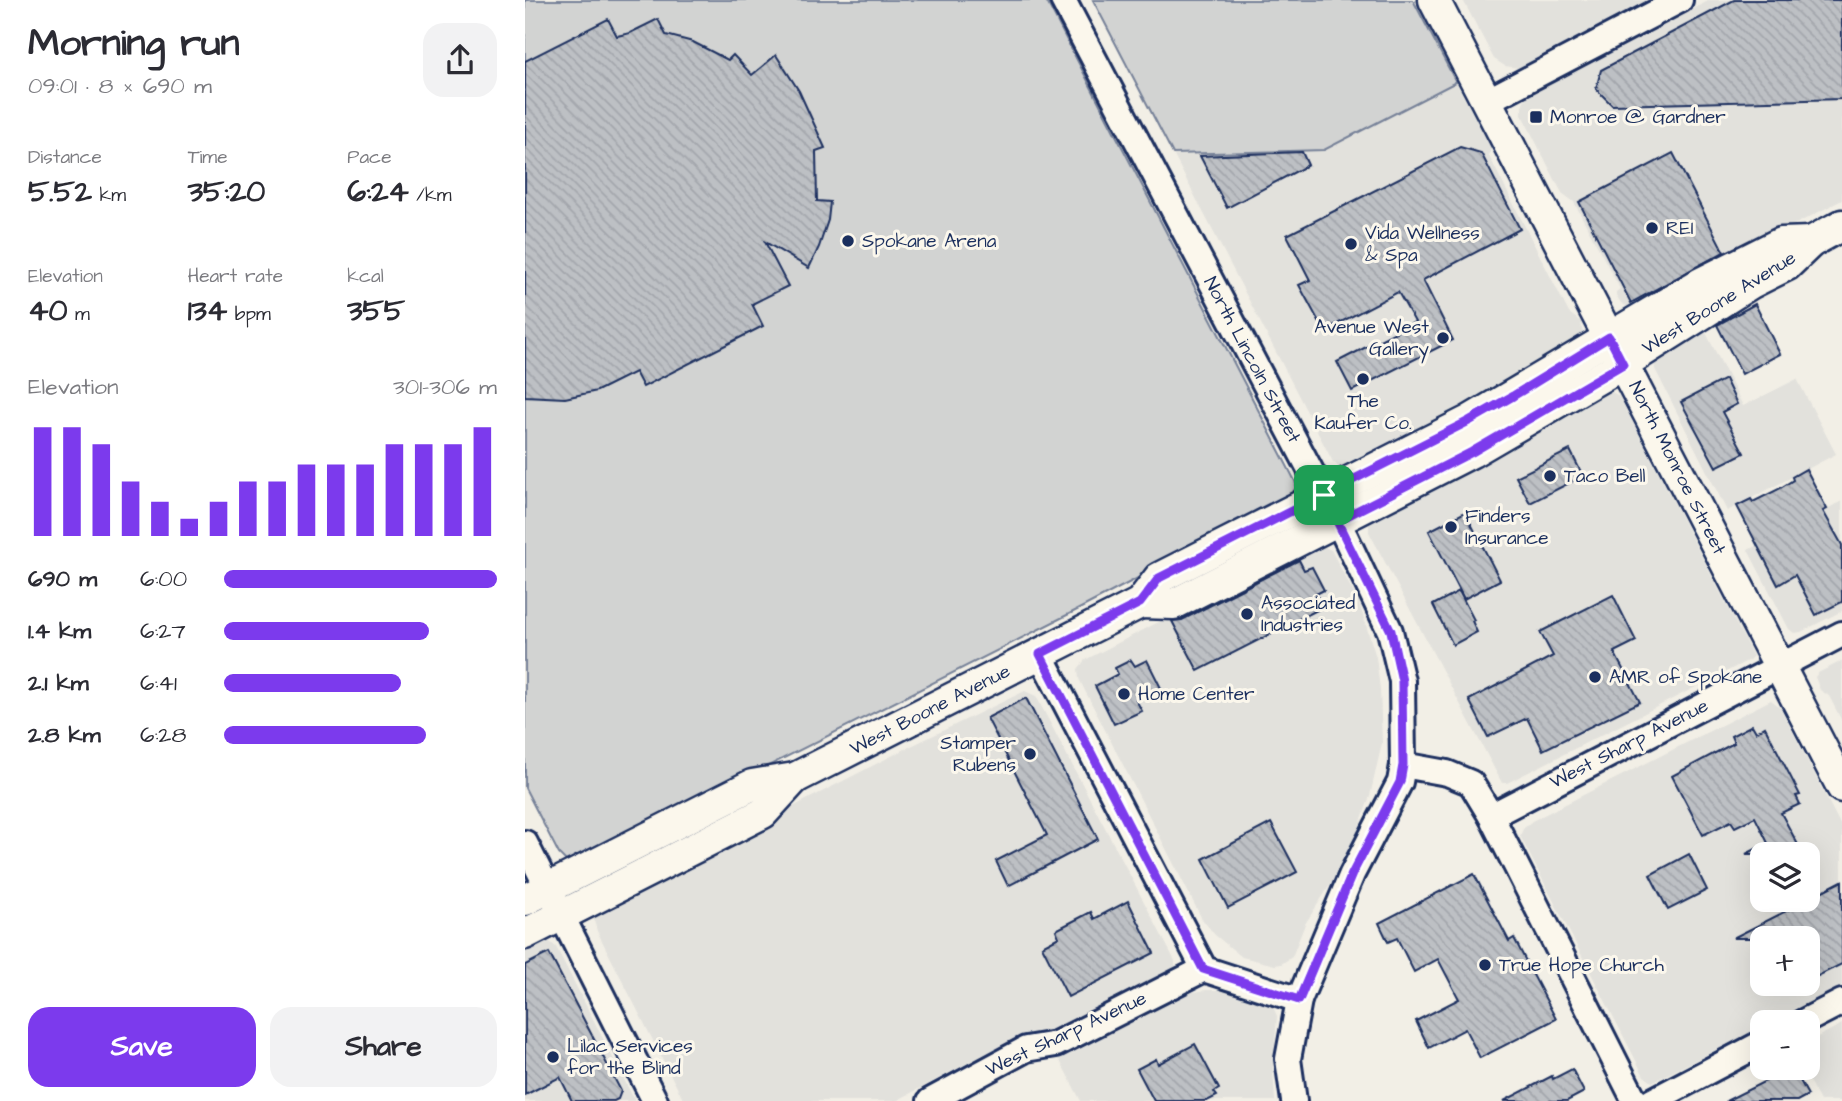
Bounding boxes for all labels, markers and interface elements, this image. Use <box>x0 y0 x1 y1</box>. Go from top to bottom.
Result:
text: Morning run <box>28 18 240 70</box>
button: share <box>423 23 497 97</box>
text: 09:01 · 8 × 690 m <box>28 70 212 102</box>
place label: Monroe @ Gardner <box>1550 104 1726 131</box>
marker: Monroe @ Gardner <box>1528 109 1544 125</box>
text: Distance <box>28 144 102 171</box>
text: Time <box>188 144 227 171</box>
text: Pace <box>347 144 391 171</box>
text: 5.52 <box>28 171 92 213</box>
text: 35:20 <box>188 171 265 213</box>
text: 6:24 <box>347 171 409 213</box>
text: km <box>92 182 126 209</box>
text: /km <box>409 182 451 209</box>
place label: REI <box>1666 215 1694 242</box>
place label: Vida Wellness & Spa <box>1365 220 1480 269</box>
marker: REI <box>1644 220 1660 236</box>
place label: Spokane Arena <box>862 228 997 255</box>
marker: Spokane Arena <box>840 233 856 249</box>
marker: Vida Wellness & Spa <box>1343 236 1359 252</box>
street label: West Boone Avenue <box>1637 245 1801 361</box>
text: Elevation <box>28 263 103 290</box>
text: Heart rate <box>188 263 283 290</box>
text: kcal <box>347 263 384 290</box>
street label: North Lincoln Street <box>1197 272 1307 448</box>
text: 40 <box>28 290 67 332</box>
text: 134 <box>188 290 227 332</box>
text: 355 <box>347 290 405 332</box>
text: m <box>67 301 90 328</box>
text: bpm <box>227 301 271 328</box>
place label: Avenue West Gallery <box>1314 314 1430 364</box>
marker: Avenue West Gallery <box>1435 330 1451 346</box>
text: Elevation <box>28 371 119 403</box>
text: 301–306 m <box>393 371 497 403</box>
marker: The Kaufer Co. <box>1355 371 1371 387</box>
street label: North Monroe Street <box>1622 377 1733 560</box>
place label: The Kaufer Co. <box>1314 388 1412 437</box>
place label: Taco Bell <box>1564 463 1646 490</box>
pin <box>1294 465 1354 525</box>
marker: Taco Bell <box>1542 468 1558 484</box>
icon: arrive <box>1305 476 1343 514</box>
place label: Finders Insurance <box>1465 503 1549 552</box>
marker: Finders Insurance <box>1443 519 1459 535</box>
text: 690 m <box>28 563 97 595</box>
text: 6:00 <box>140 563 187 595</box>
place label: Associated Industries <box>1261 590 1355 639</box>
marker: Associated Industries <box>1239 606 1255 622</box>
text: 1.4 km <box>28 615 91 647</box>
text: 6:27 <box>140 615 186 647</box>
street label: West Boone Avenue <box>845 658 1015 762</box>
place label: AMR of Spokane <box>1609 664 1762 691</box>
text: 2.1 km <box>28 667 89 699</box>
text: 6:41 <box>140 667 177 699</box>
marker: AMR of Spokane <box>1587 669 1603 685</box>
place label: Home Center <box>1138 681 1255 708</box>
marker: Home Center <box>1116 686 1132 702</box>
street label: West Sharp Avenue <box>1545 692 1713 796</box>
text: 2.8 km <box>28 719 101 751</box>
text: 6:28 <box>140 719 186 751</box>
place label: Stamper Rubens <box>940 730 1017 779</box>
marker: Stamper Rubens <box>1022 746 1038 762</box>
map controls <box>1750 842 1820 1080</box>
button: layers <box>1750 842 1820 912</box>
button: + <box>1750 926 1820 996</box>
place label: True Hope Church <box>1499 952 1665 979</box>
marker: True Hope Church <box>1477 957 1493 973</box>
street label: West Sharp Avenue <box>981 985 1151 1083</box>
button: Save <box>28 1007 256 1087</box>
button: Share <box>270 1007 497 1087</box>
button: − <box>1750 1010 1820 1080</box>
place label: Lilac Services for the Blind <box>567 1033 693 1082</box>
marker: Lilac Services for the Blind <box>545 1049 561 1065</box>

